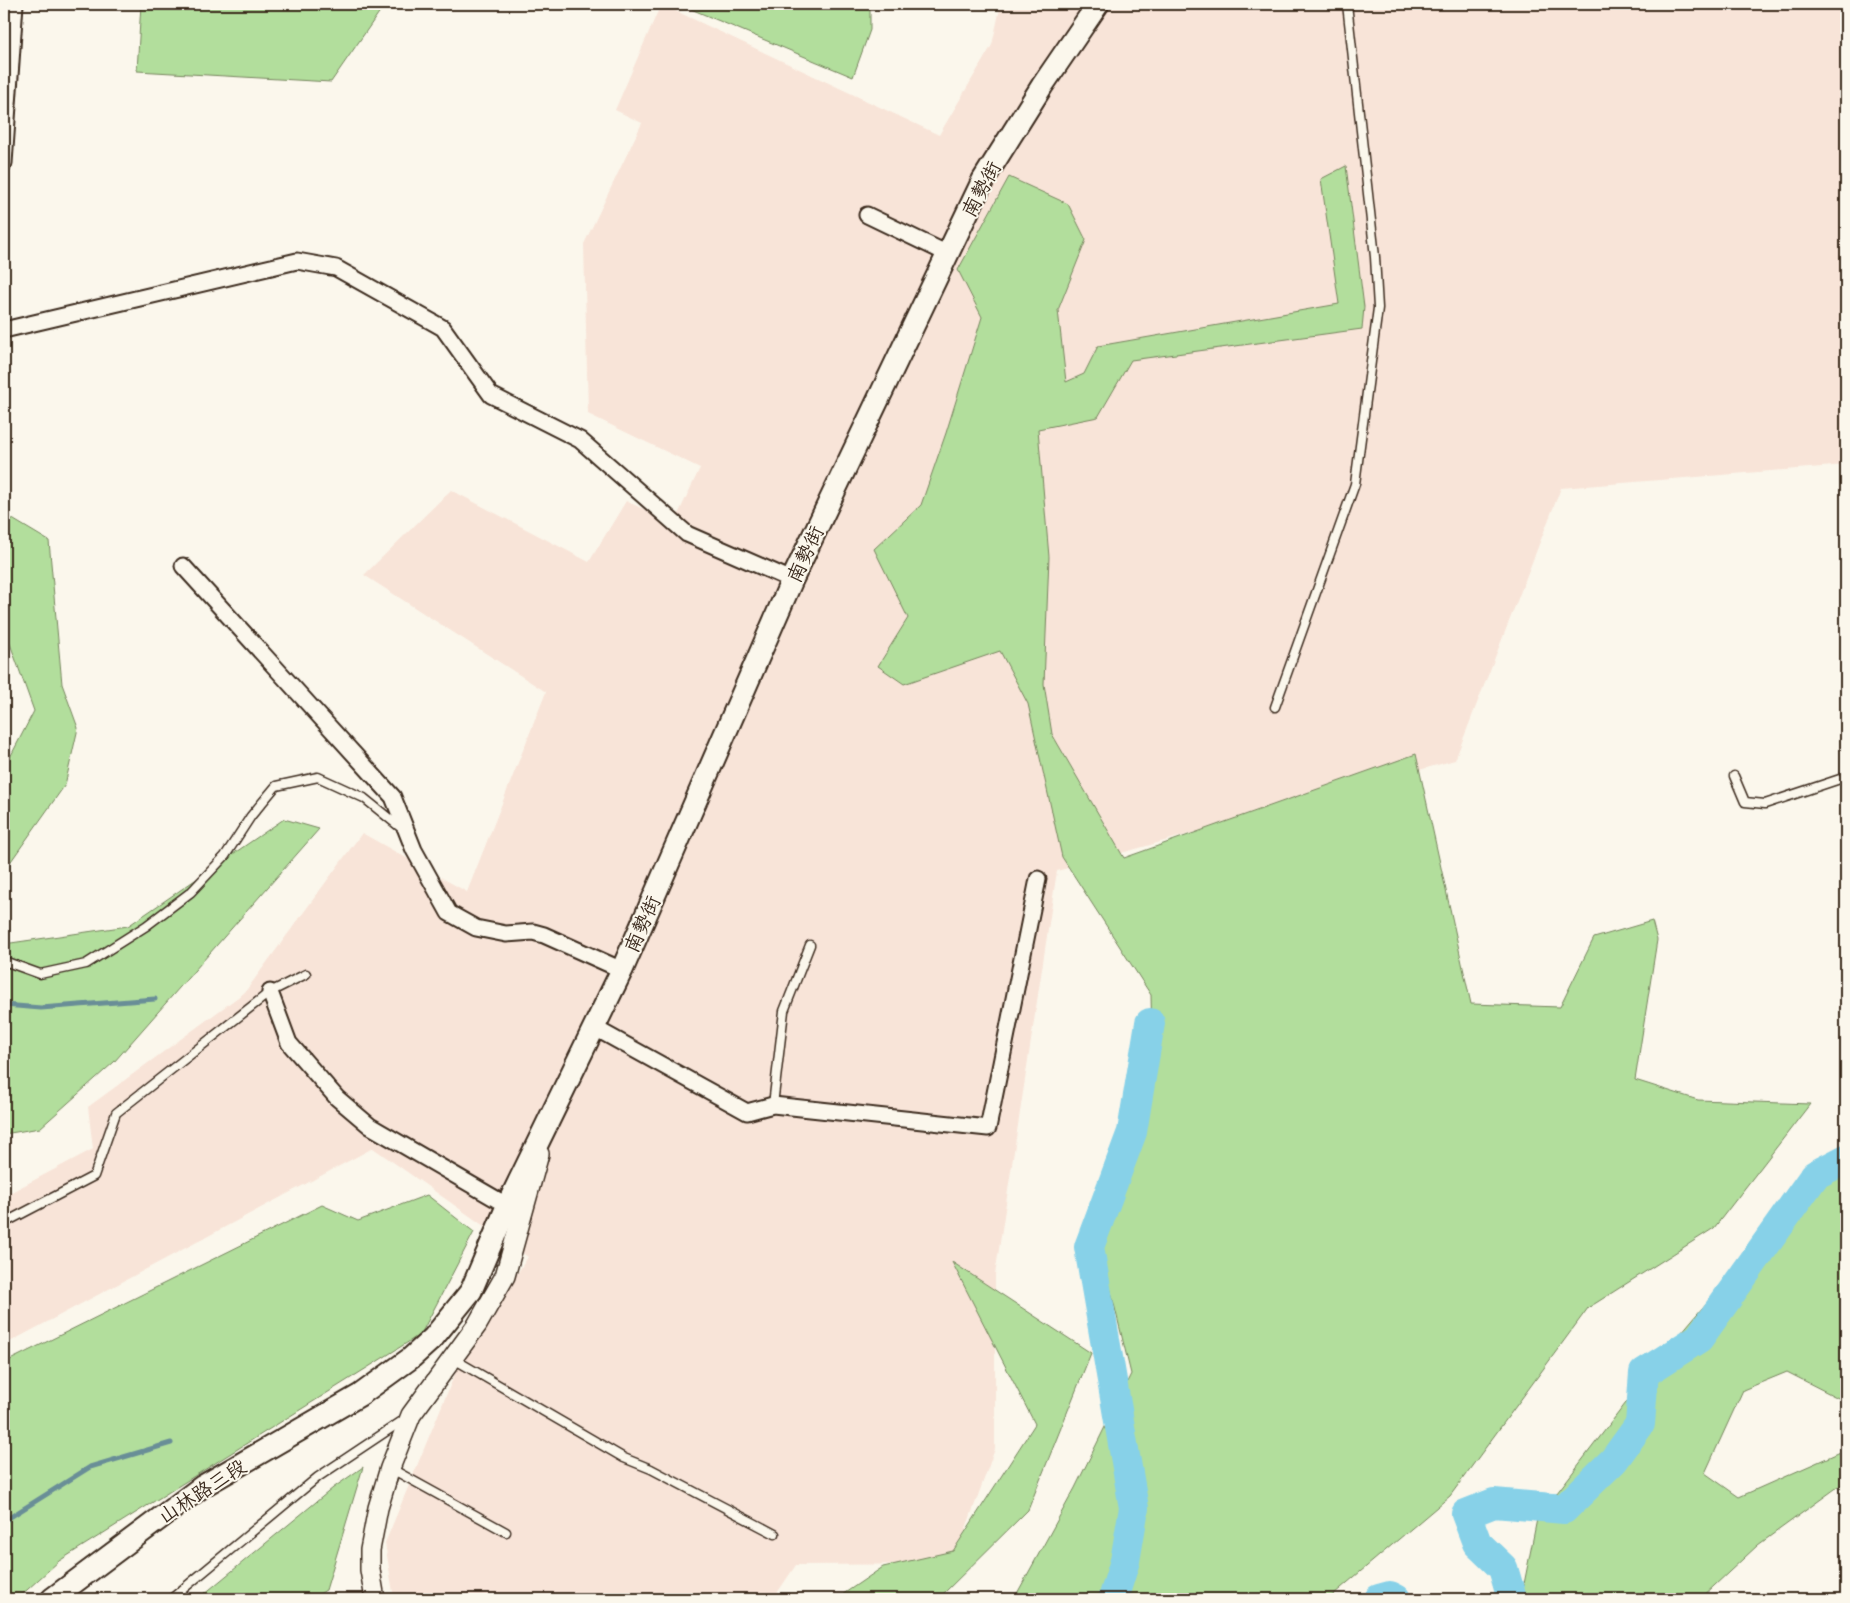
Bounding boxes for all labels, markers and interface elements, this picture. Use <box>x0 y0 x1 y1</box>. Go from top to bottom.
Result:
street label: 南勢街 <box>956 157 1007 222</box>
street label: 南勢街 <box>781 522 829 587</box>
street label: 南勢街 <box>619 892 666 957</box>
street label: 山林路三段 <box>154 1454 251 1529</box>

